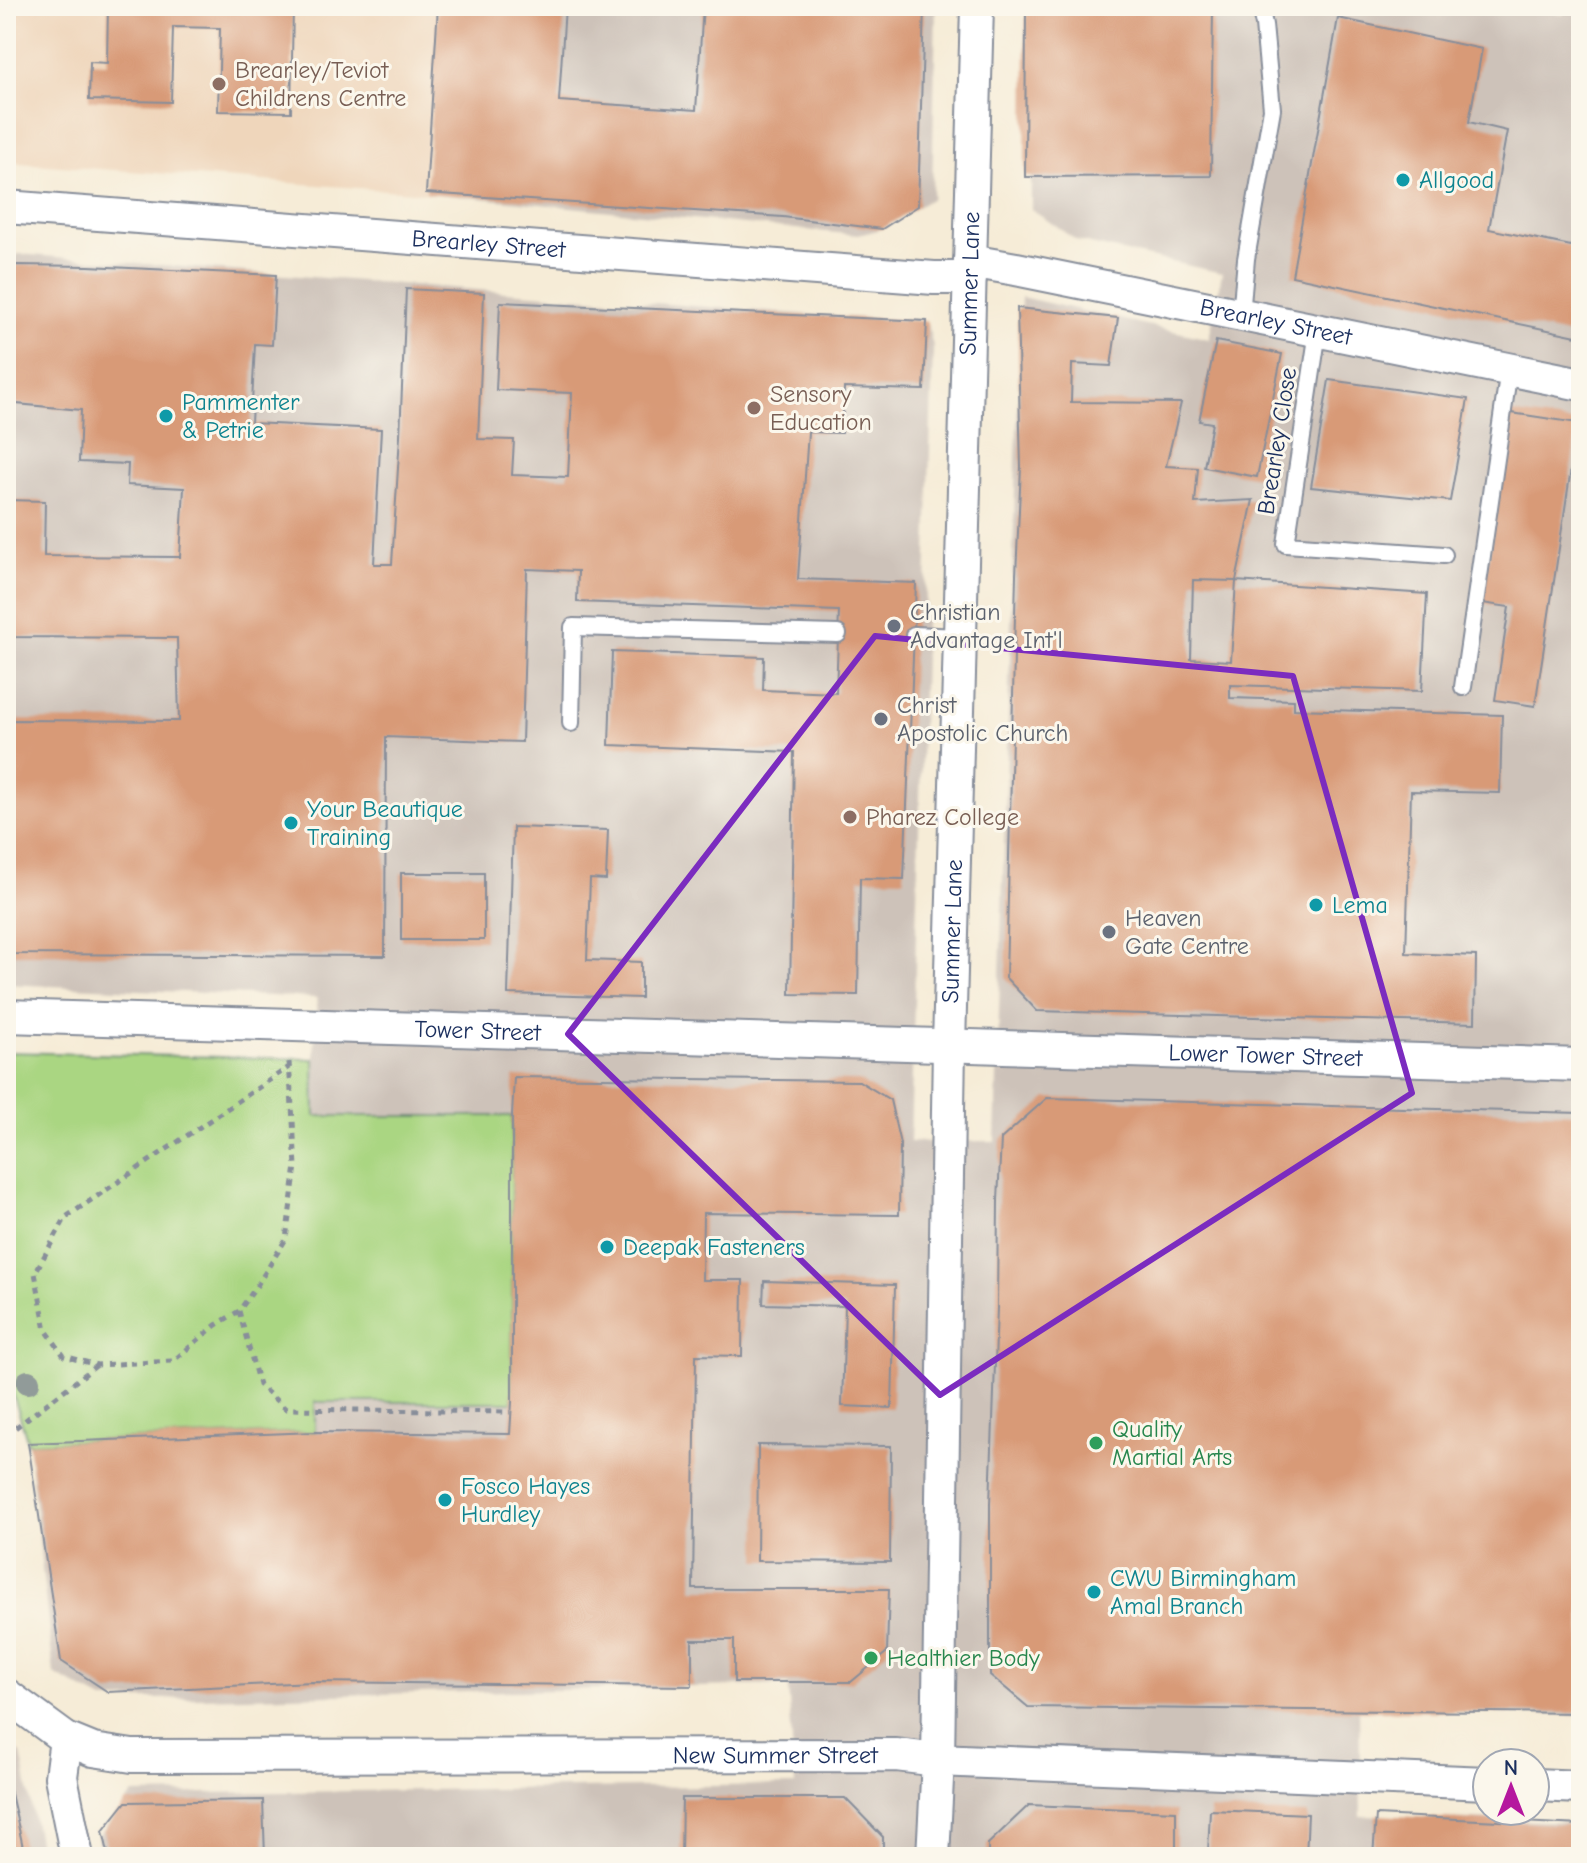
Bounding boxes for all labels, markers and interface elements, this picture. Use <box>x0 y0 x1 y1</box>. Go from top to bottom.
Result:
place label: Brearley/Teviot Childrens Centre <box>235 56 406 112</box>
marker: Brearley/Teviot Childrens Centre <box>210 75 228 93</box>
place label: Allgood <box>1419 166 1494 194</box>
marker: Allgood <box>1394 171 1412 189</box>
street label: Summer Lane <box>954 211 985 356</box>
street label: Brearley Street <box>411 224 568 264</box>
street label: Brearley Street <box>1198 293 1355 351</box>
street label: Brearley Close <box>1252 366 1302 516</box>
place label: Sensory Education <box>770 380 872 436</box>
place label: Pammenter & Petrie <box>182 388 300 444</box>
marker: Sensory Education <box>745 399 763 417</box>
marker: Pammenter & Petrie <box>157 407 175 425</box>
place label: Christian Advantage Int'l <box>910 598 1063 654</box>
marker: Christian Advantage Int'l <box>885 617 903 635</box>
place label: Christ Apostolic Church <box>897 691 1068 747</box>
marker: Christ Apostolic Church <box>872 710 890 728</box>
place label: Your Beautique Training <box>307 795 463 851</box>
place label: Pharez College <box>866 803 1019 831</box>
marker: Pharez College <box>841 808 859 826</box>
marker: Your Beautique Training <box>282 814 300 832</box>
street label: Summer Lane <box>936 859 968 1004</box>
place label: Lema <box>1332 891 1388 919</box>
marker: Lema <box>1307 896 1325 914</box>
place label: Heaven Gate Centre <box>1125 904 1249 960</box>
marker: Heaven Gate Centre <box>1100 923 1118 941</box>
street label: Tower Street <box>414 1015 543 1047</box>
street label: Lower Tower Street <box>1168 1038 1364 1072</box>
place label: Deepak Fasteners <box>623 1233 805 1261</box>
marker: Deepak Fasteners <box>598 1238 616 1256</box>
place label: Quality Martial Arts <box>1112 1415 1232 1471</box>
marker: Quality Martial Arts <box>1087 1434 1105 1452</box>
place label: Fosco Hayes Hurdley <box>461 1472 590 1528</box>
marker: Fosco Hayes Hurdley <box>436 1491 454 1509</box>
place label: CWU Birmingham Amal Branch <box>1110 1564 1296 1620</box>
marker: CWU Birmingham Amal Branch <box>1085 1583 1103 1601</box>
place label: Healthier Body <box>887 1644 1040 1672</box>
marker: Healthier Body <box>862 1649 880 1667</box>
street label: New Summer Street <box>673 1741 879 1769</box>
north arrow <box>1471 1747 1551 1827</box>
text: N <box>1504 1755 1518 1781</box>

